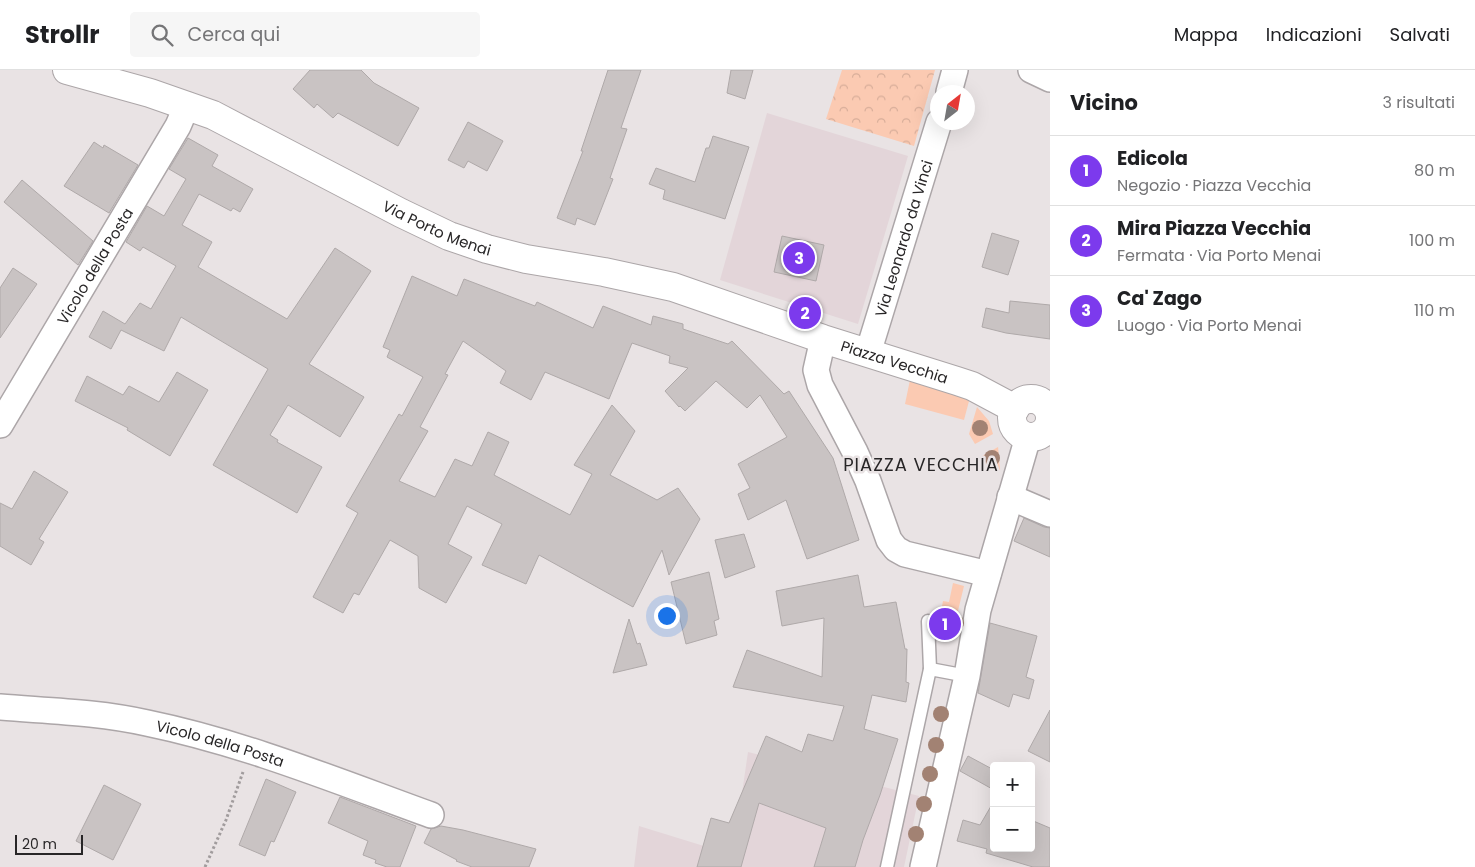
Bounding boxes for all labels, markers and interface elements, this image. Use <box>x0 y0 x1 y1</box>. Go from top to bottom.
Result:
search box <box>130 12 480 57</box>
text: Strollr <box>25 18 100 51</box>
icon: search <box>148 21 176 49</box>
text: Cerca qui <box>188 21 280 48</box>
text: Mappa <box>1174 22 1238 47</box>
text: Indicazioni <box>1266 22 1362 47</box>
text: Salvati <box>1390 22 1450 47</box>
north arrow <box>930 85 975 130</box>
text: Vicino <box>1070 88 1138 117</box>
text: 3 risultati <box>1382 91 1455 114</box>
text: Edicola <box>1117 145 1188 172</box>
street label: Via Leonardo da Vinci <box>869 157 937 319</box>
text: 1 <box>1083 159 1089 182</box>
text: 80 m <box>1414 159 1455 182</box>
text: Negozio · Piazza Vecchia <box>1117 174 1311 197</box>
street label: Via Porto Menai <box>379 195 494 260</box>
street label: Vicolo della Posta <box>52 204 138 328</box>
text: Mira Piazza Vecchia <box>1117 215 1311 242</box>
text: 2 <box>1081 229 1091 252</box>
text: 100 m <box>1409 229 1455 252</box>
pin: 3 <box>783 239 815 277</box>
text: Fermata · Via Porto Menai <box>1117 244 1321 267</box>
text: Ca' Zago <box>1117 285 1202 312</box>
pin: 2 <box>789 294 821 332</box>
text: 3 <box>1081 299 1091 322</box>
text: 110 m <box>1414 299 1455 322</box>
text: Luogo · Via Porto Menai <box>1117 314 1302 337</box>
street label: Piazza Vecchia <box>838 335 951 388</box>
district label: PIAZZA VECCHIA <box>843 452 999 477</box>
your location <box>654 603 680 629</box>
pin: 1 <box>929 605 961 643</box>
street label: Vicolo della Posta <box>154 715 287 772</box>
map controls <box>990 762 1035 852</box>
button: + <box>990 762 1035 807</box>
button: − <box>990 807 1035 852</box>
scale bar <box>15 832 82 855</box>
text: 20 m <box>22 834 57 854</box>

